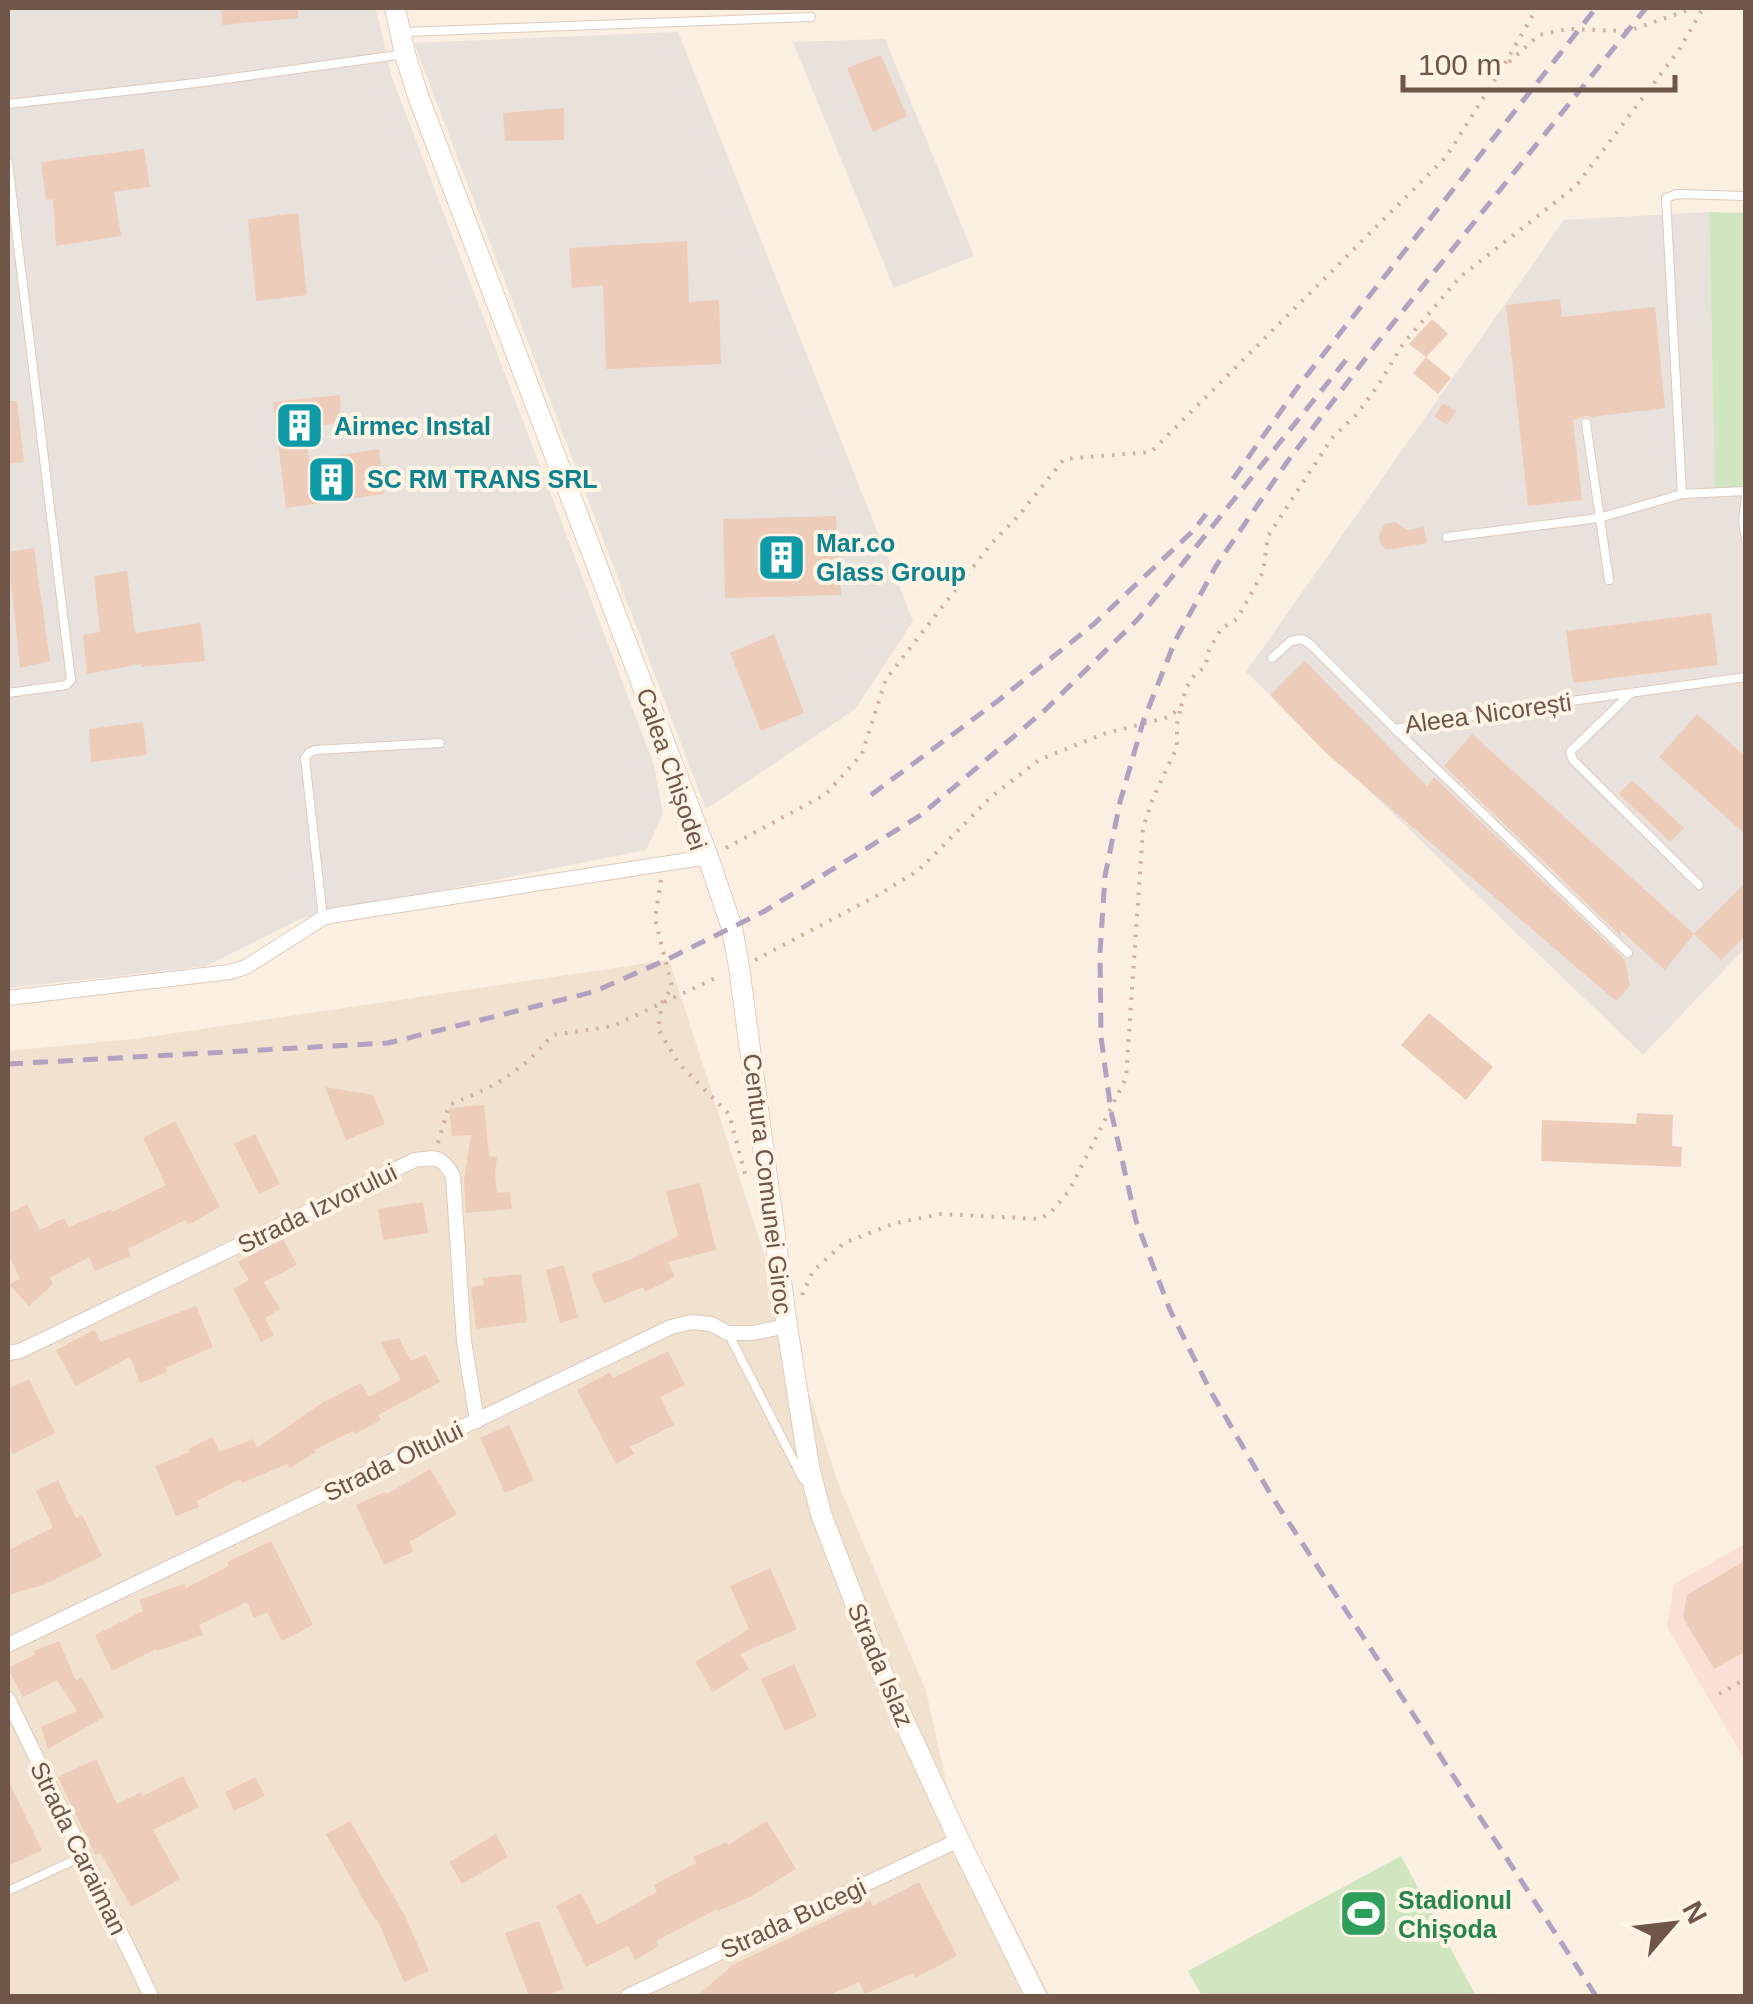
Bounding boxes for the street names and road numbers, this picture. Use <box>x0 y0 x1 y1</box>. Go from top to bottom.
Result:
street label: Calea Chișodei <box>631 684 713 854</box>
street label: Aleea Nicorești <box>1403 687 1573 739</box>
street label: Centura Comunei Giroc <box>738 1052 798 1316</box>
street label: Strada Izvorului <box>233 1157 401 1259</box>
street label: Strada Oltului <box>319 1415 467 1507</box>
street label: Strada Islaz <box>842 1599 920 1731</box>
street label: Strada Caraiman <box>25 1757 133 1939</box>
street label: Strada Bucegi <box>716 1872 870 1964</box>

